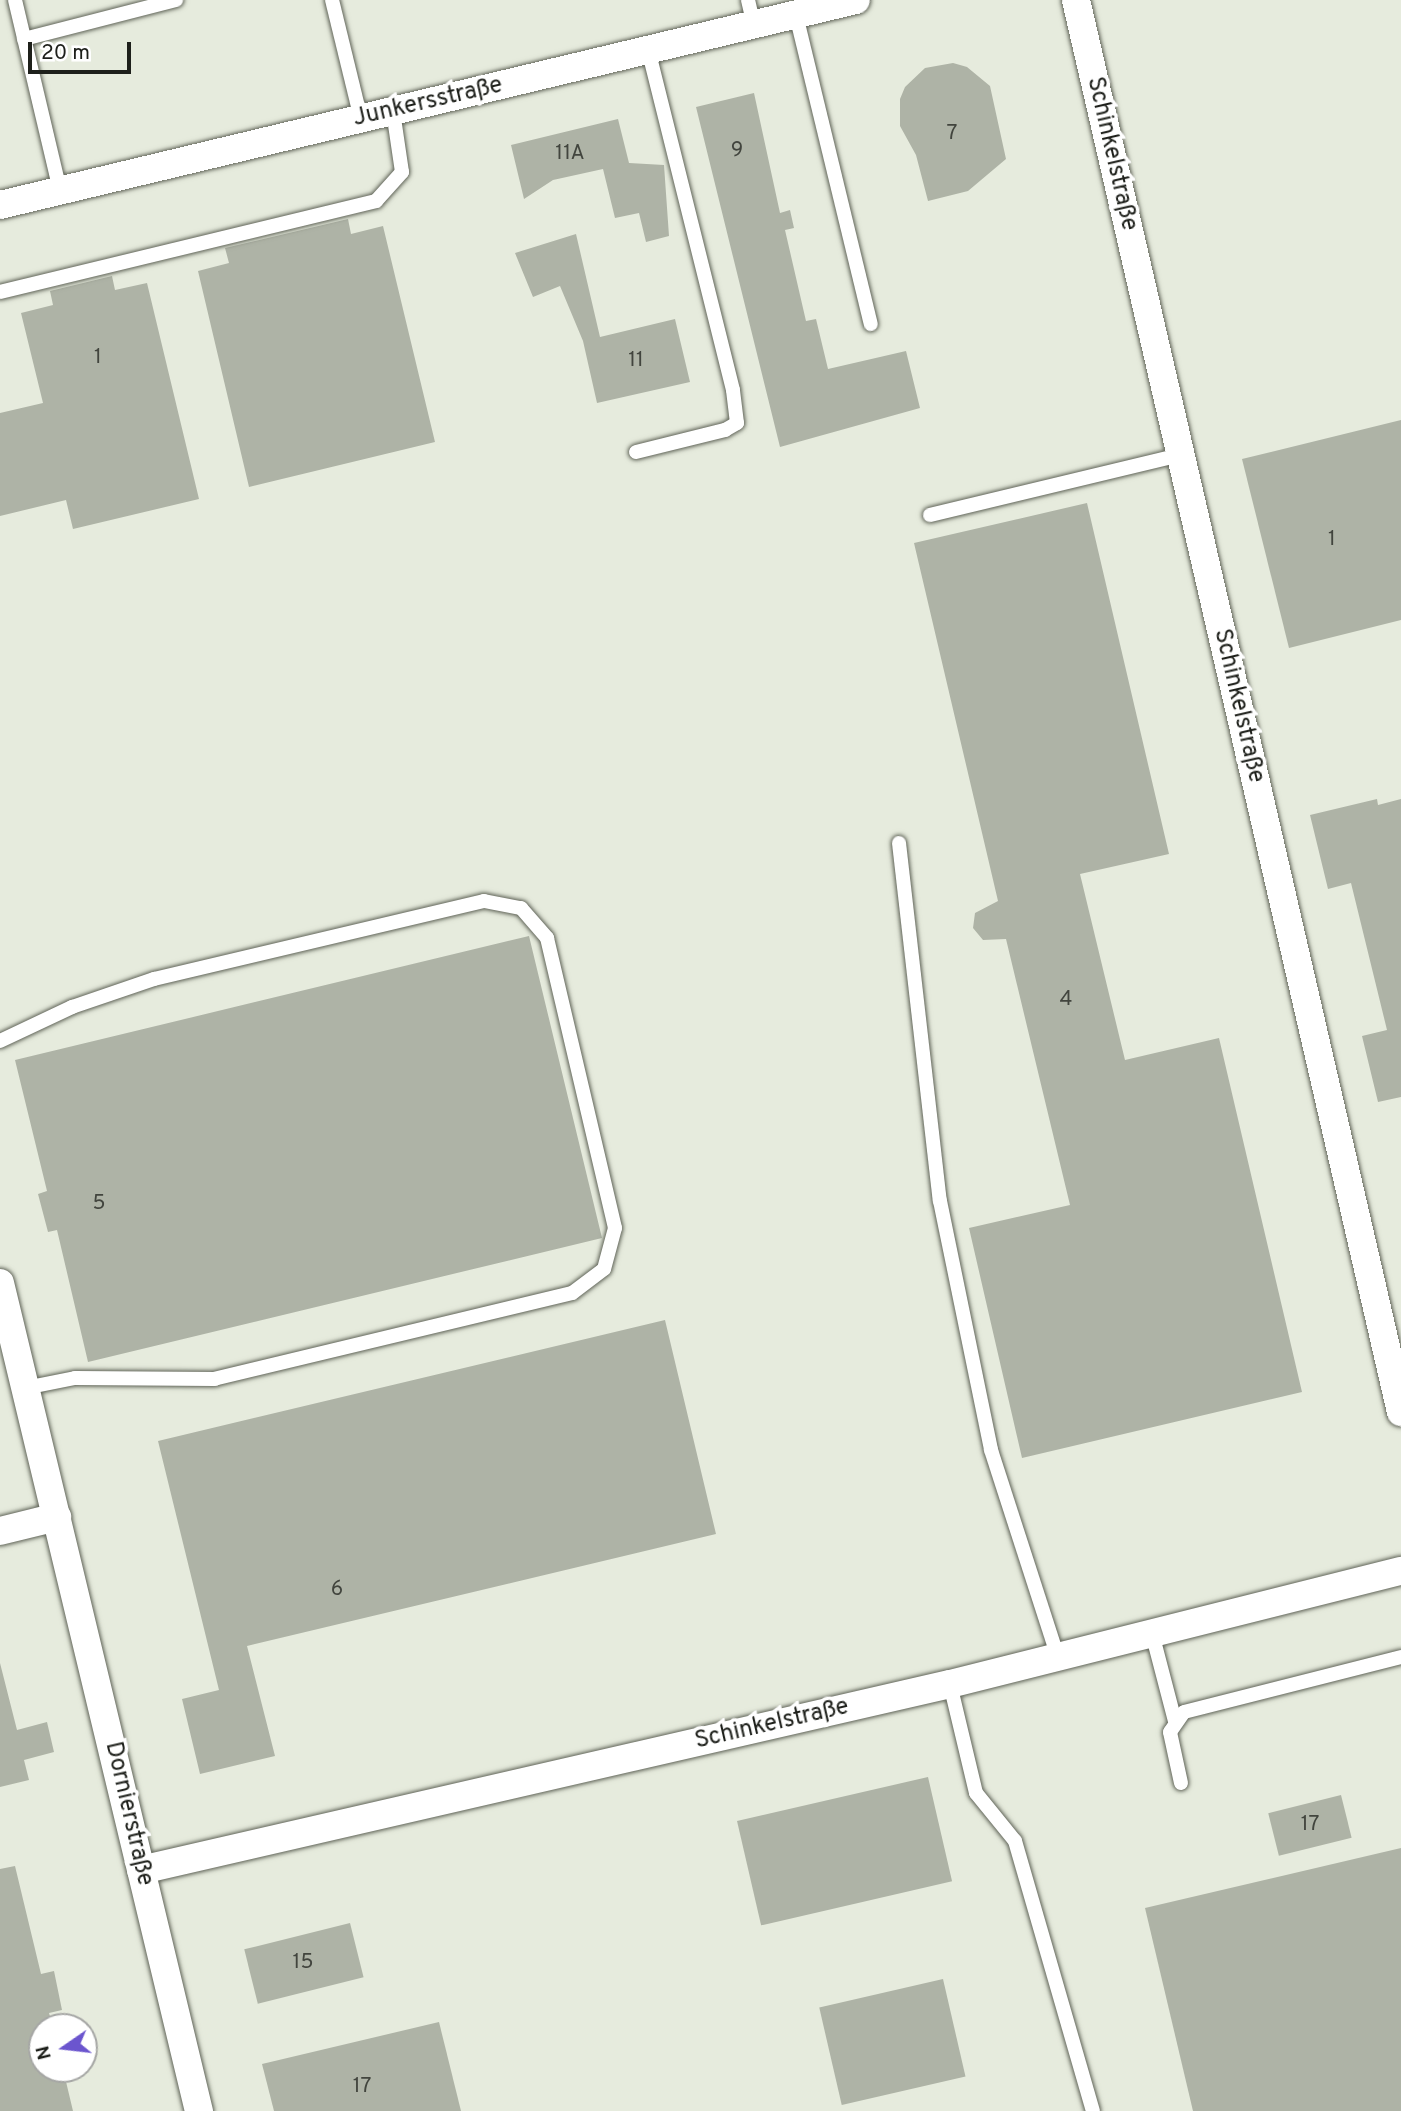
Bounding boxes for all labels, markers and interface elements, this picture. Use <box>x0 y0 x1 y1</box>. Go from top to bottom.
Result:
scale bar <box>32 28 135 72</box>
text: 20 m <box>41 40 90 67</box>
street label: Junkersstraße <box>350 72 506 134</box>
street label: Schinkelstraße <box>1079 74 1143 234</box>
house number: 7 <box>947 121 957 147</box>
house number: 9 <box>731 138 743 164</box>
house number: 11A <box>555 141 585 167</box>
house number: 1 <box>94 345 102 371</box>
house number: 11 <box>628 348 644 374</box>
house number: 1 <box>1328 527 1336 553</box>
street label: Schinkelstraße <box>1206 626 1270 786</box>
house number: 4 <box>1059 987 1073 1013</box>
house number: 5 <box>92 1191 106 1217</box>
house number: 6 <box>331 1577 343 1603</box>
street label: Schinkelstraße <box>692 1693 852 1757</box>
street label: Dornierstraße <box>97 1739 159 1889</box>
house number: 17 <box>1301 1812 1319 1838</box>
house number: 15 <box>293 1950 313 1976</box>
north arrow <box>28 2013 98 2083</box>
text: N <box>31 2043 58 2062</box>
house number: 17 <box>353 2074 371 2100</box>

